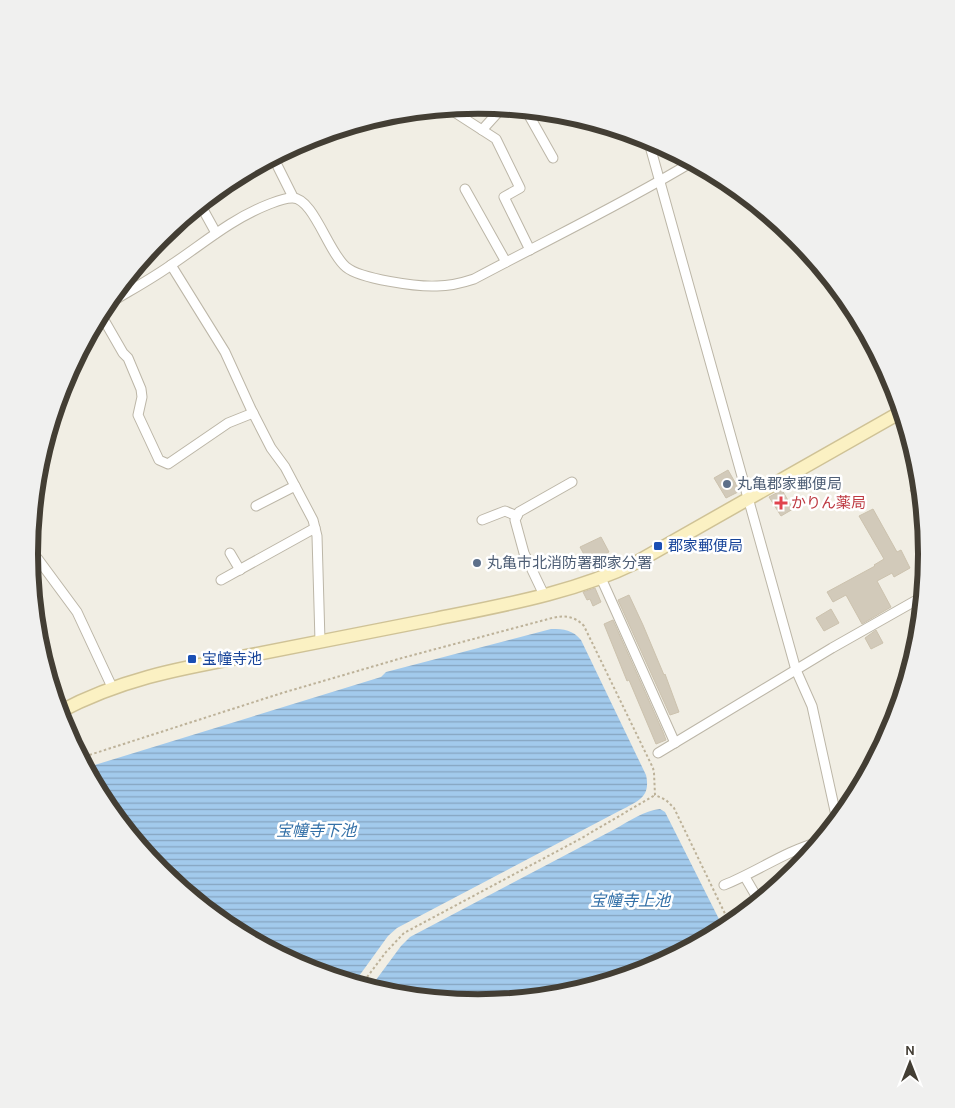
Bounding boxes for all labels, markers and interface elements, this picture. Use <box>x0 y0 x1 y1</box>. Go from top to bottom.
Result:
place label: 丸亀郡家郵便局 <box>737 475 842 493</box>
marker: 丸亀郡家郵便局 <box>721 478 733 490</box>
place label: かりん薬局 <box>791 494 866 512</box>
marker: かりん薬局 <box>775 497 787 509</box>
place label: 郡家郵便局 <box>668 537 743 555</box>
marker: 郡家郵便局 <box>652 540 664 552</box>
place label: 丸亀市北消防署郡家分署 <box>487 554 652 572</box>
marker: 丸亀市北消防署郡家分署 <box>471 557 483 569</box>
place label: 宝幢寺池 <box>202 650 262 668</box>
marker: 宝幢寺池 <box>186 653 198 665</box>
water label: 宝幢寺下池 <box>276 821 358 840</box>
water label: 宝幢寺上池 <box>590 891 672 910</box>
north arrow <box>885 1038 935 1088</box>
text: N <box>905 1042 915 1059</box>

